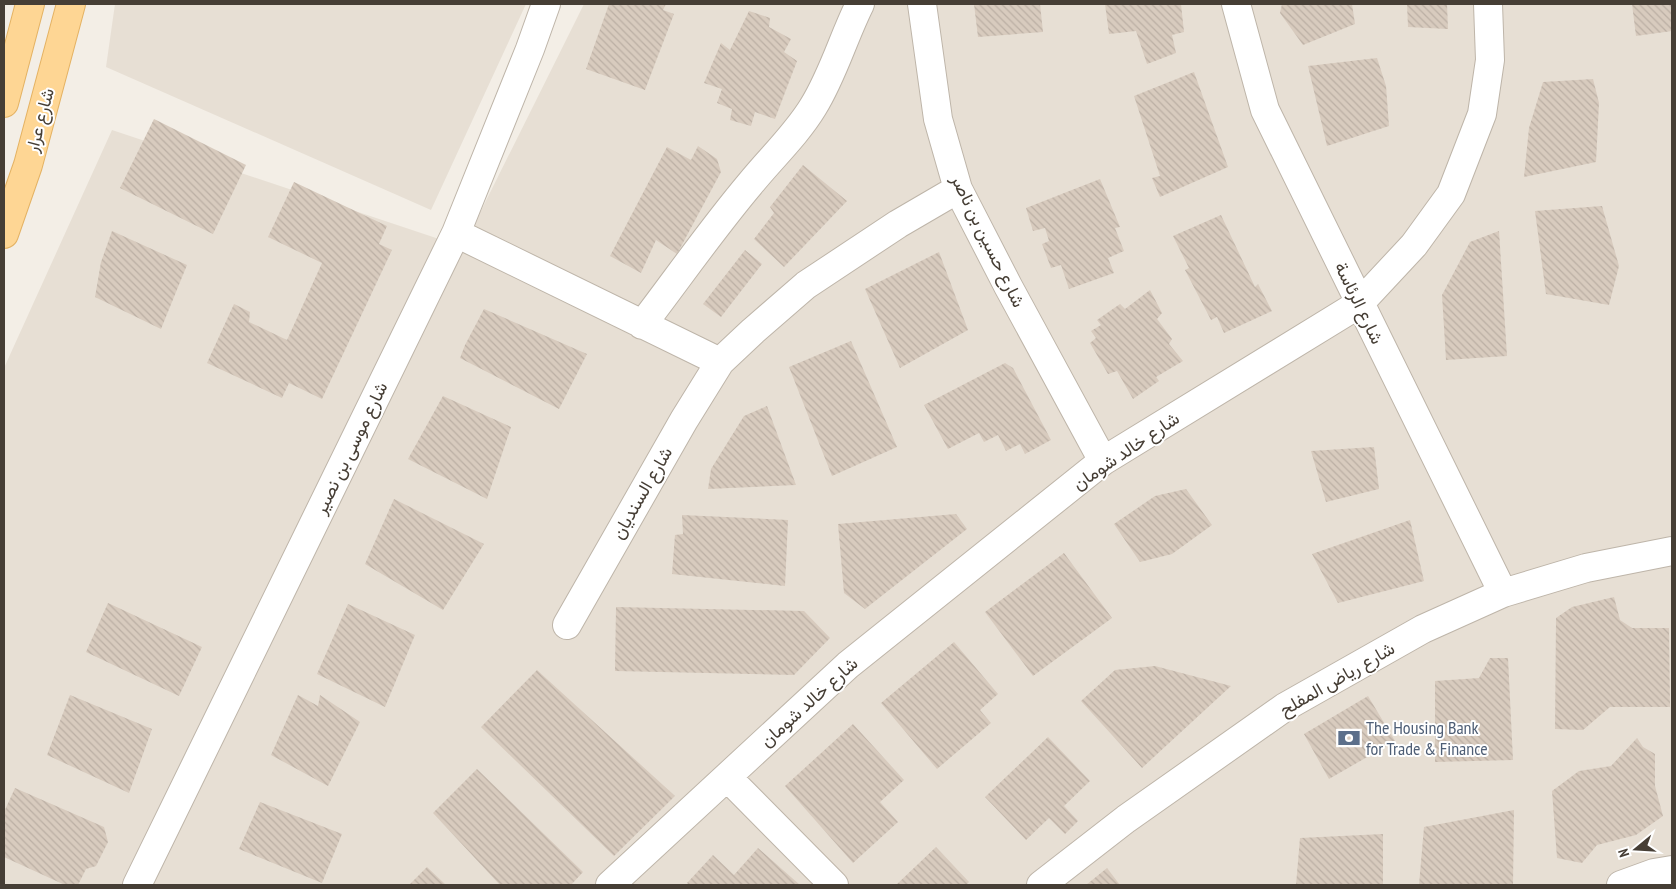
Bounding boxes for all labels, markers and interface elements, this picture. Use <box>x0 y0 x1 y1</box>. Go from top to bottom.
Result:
street label: شارع عرار <box>20 85 60 156</box>
street label: شارع حسين بن ناصر <box>945 170 1031 312</box>
street label: شارع الرئاسة <box>1329 258 1389 348</box>
street label: شارع موسى بن نصير <box>308 378 393 519</box>
street label: شارع خالد شومان <box>1068 406 1184 496</box>
street label: شارع السنديان <box>606 443 678 543</box>
street label: شارع رياض المفلح <box>1275 636 1399 722</box>
street label: شارع خالد شومان <box>755 652 863 752</box>
place label: The Housing Bank for Trade & Finance <box>1366 716 1488 760</box>
bank icon: The Housing Bank for Trade & Finance <box>1336 725 1362 751</box>
north arrow <box>1611 824 1661 874</box>
text: N <box>1614 847 1633 859</box>

